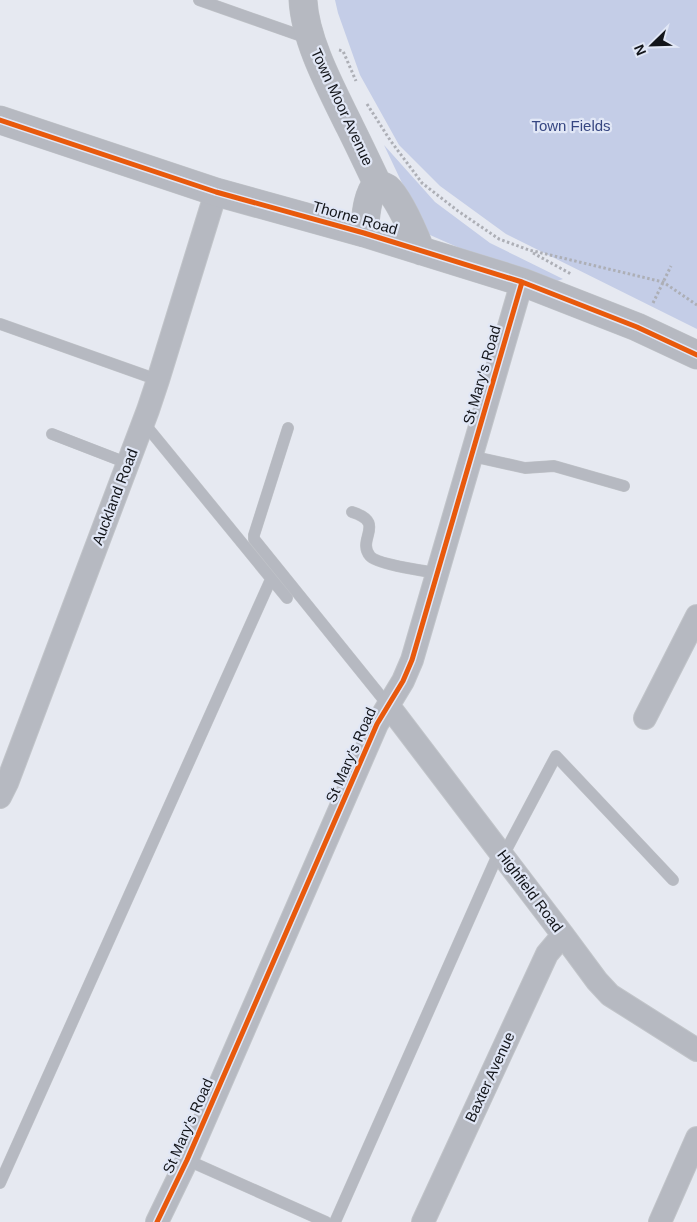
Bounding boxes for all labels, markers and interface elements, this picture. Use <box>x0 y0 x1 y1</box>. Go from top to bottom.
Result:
north arrow <box>627 20 677 70</box>
text: N <box>631 42 649 58</box>
street label: Town Moor Avenue <box>308 46 377 168</box>
park label: Town Fields <box>531 117 611 134</box>
street label: Thorne Road <box>311 197 400 238</box>
street label: St Mary's Road <box>459 323 504 426</box>
street label: Auckland Road <box>88 446 141 547</box>
street label: St Mary's Road <box>322 705 379 805</box>
street label: Highfield Road <box>494 846 567 935</box>
street label: Baxter Avenue <box>461 1029 518 1124</box>
street label: St Mary's Road <box>159 1076 216 1176</box>

